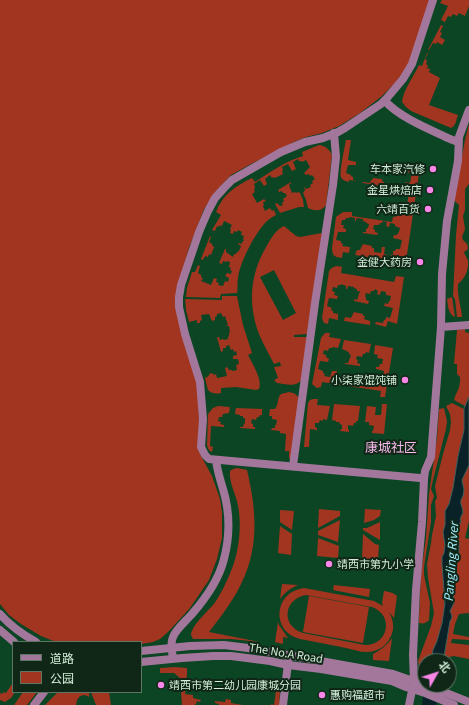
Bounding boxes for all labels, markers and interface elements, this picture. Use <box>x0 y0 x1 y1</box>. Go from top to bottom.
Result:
place label: 车本家汽修 <box>370 162 425 176</box>
marker: 车本家汽修 <box>428 164 438 174</box>
place label: 金星烘焙店 <box>367 183 422 197</box>
marker: 金星烘焙店 <box>425 185 435 195</box>
place label: 六靖百货 <box>376 202 420 216</box>
marker: 六靖百货 <box>423 204 433 214</box>
place label: 金健大药房 <box>357 255 412 269</box>
marker: 金健大药房 <box>415 257 425 267</box>
place label: 小柒家馄饨铺 <box>331 373 397 387</box>
marker: 小柒家馄饨铺 <box>400 375 410 385</box>
district label: 康城社区 <box>365 439 417 455</box>
water label: Pangling River <box>441 522 461 602</box>
place label: 靖西市第九小学 <box>337 557 414 571</box>
marker: 靖西市第九小学 <box>324 559 334 569</box>
legend <box>12 641 142 693</box>
street label: The No.A Road <box>248 641 324 665</box>
text: 道路 <box>50 649 74 666</box>
north arrow <box>417 653 457 693</box>
text: 北 <box>436 657 455 675</box>
text: 公园 <box>50 669 74 686</box>
place label: 靖西市第二幼儿园康城分园 <box>169 678 301 692</box>
marker: 靖西市第二幼儿园康城分园 <box>156 680 166 690</box>
place label: 惠购福超市 <box>330 688 385 702</box>
marker: 惠购福超市 <box>317 690 327 700</box>

